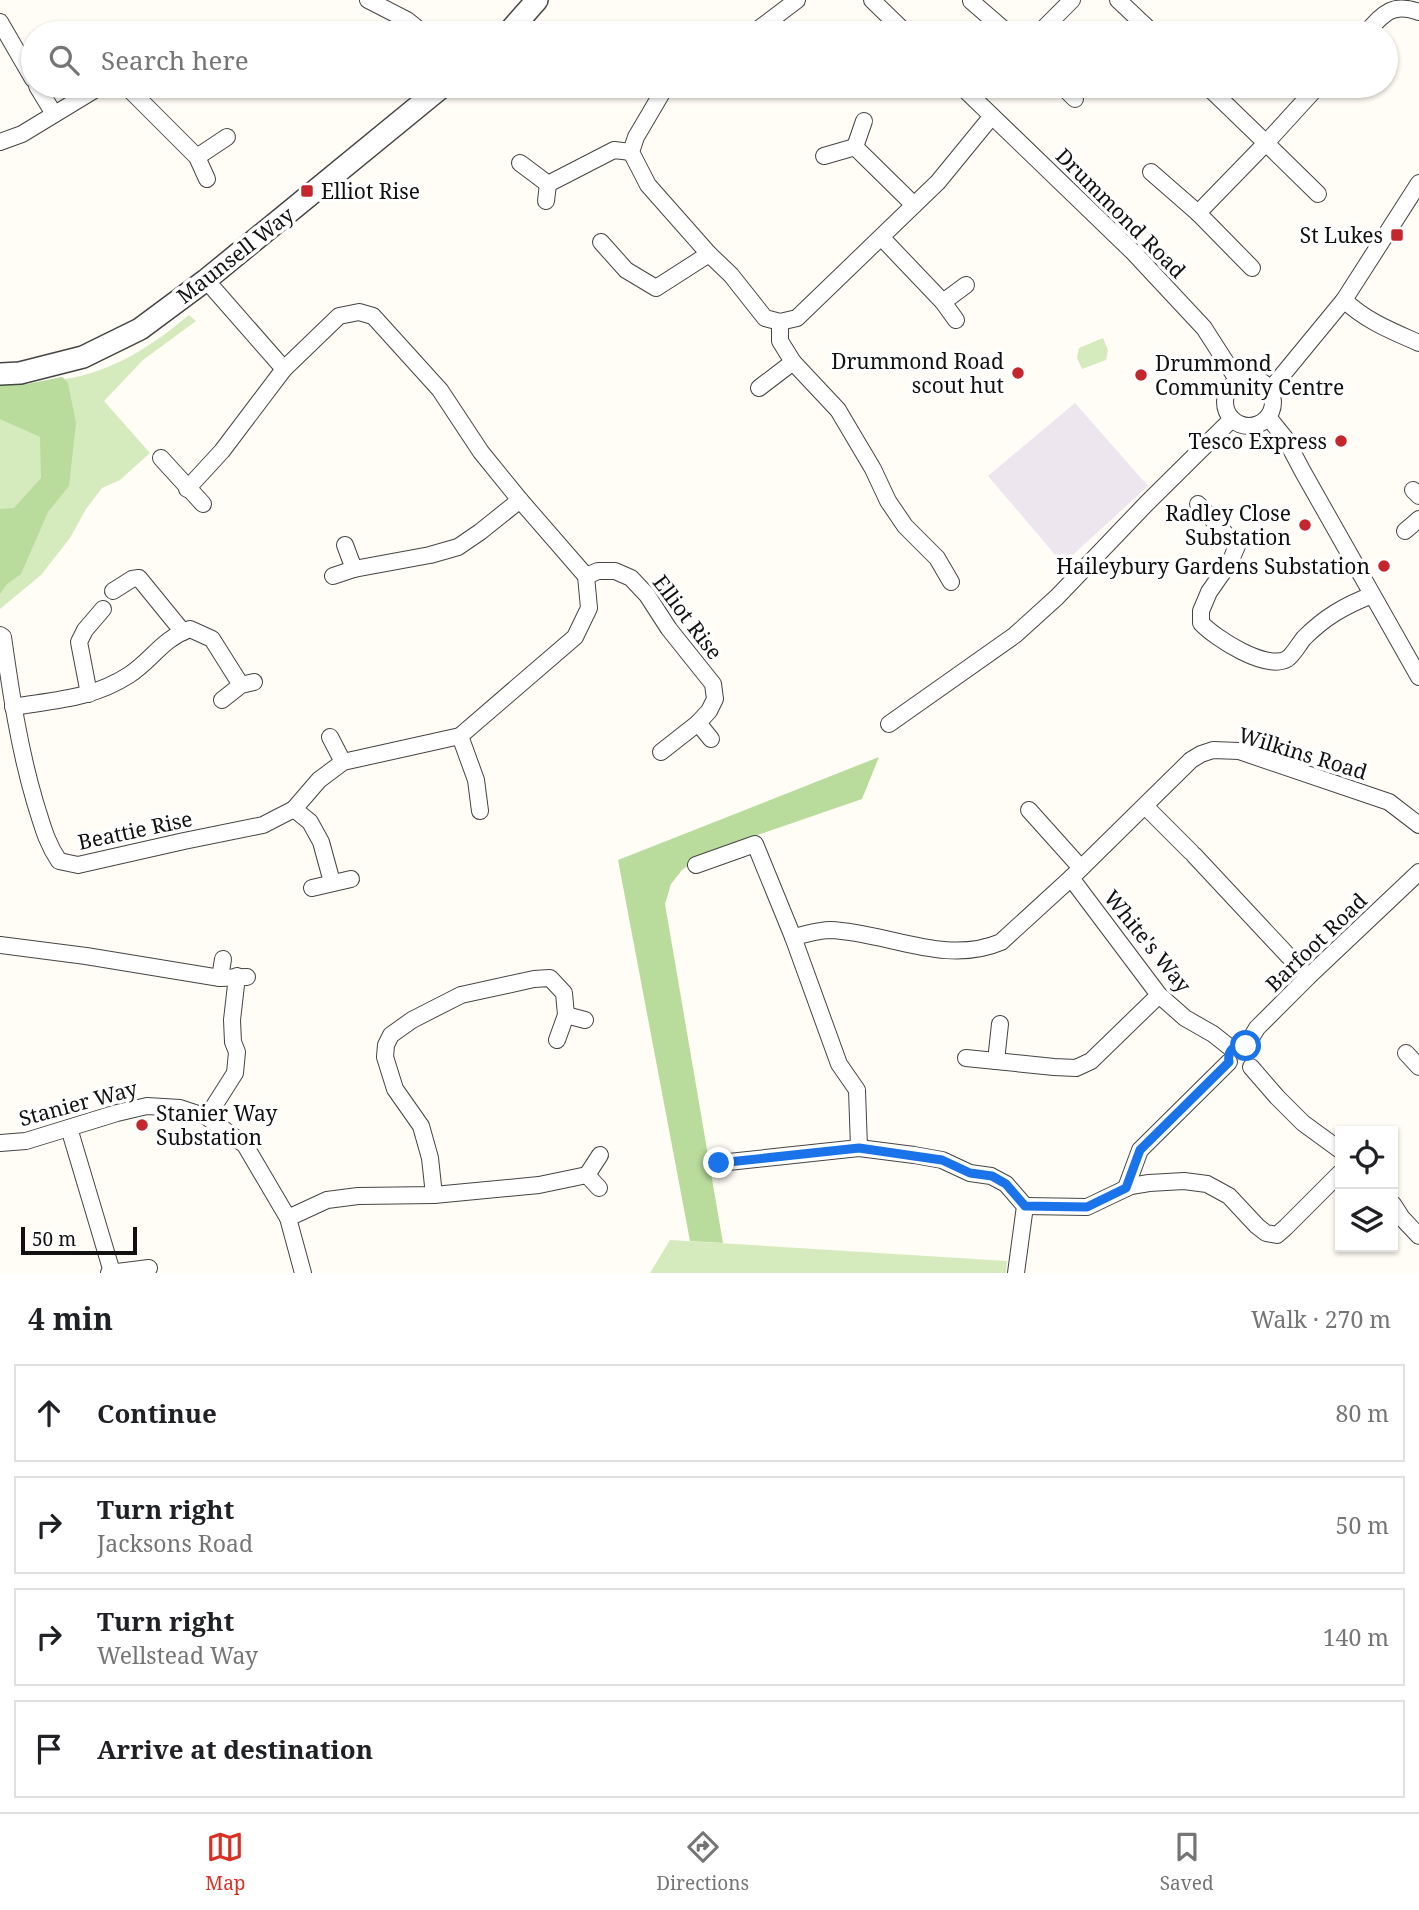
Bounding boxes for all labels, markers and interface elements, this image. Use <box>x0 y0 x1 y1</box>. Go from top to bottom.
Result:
search box <box>21 21 1398 98</box>
icon: search <box>45 41 83 79</box>
text: Search here <box>101 42 249 78</box>
street label: Drummond Road <box>1050 142 1192 284</box>
place label: Elliot Rise <box>321 177 420 205</box>
marker: Elliot Rise <box>299 183 315 199</box>
street label: Maunsell Way <box>171 200 299 310</box>
place label: St Lukes <box>1300 221 1383 249</box>
marker: St Lukes <box>1389 227 1405 243</box>
place label: Drummond Road scout hut <box>831 347 1004 399</box>
place label: Drummond Community Centre <box>1155 349 1344 401</box>
marker: Drummond Road scout hut <box>1010 365 1026 381</box>
marker: Drummond Community Centre <box>1133 367 1149 383</box>
place label: Tesco Express <box>1188 427 1327 455</box>
marker: Tesco Express <box>1333 433 1349 449</box>
place label: Radley Close Substation <box>1165 499 1291 551</box>
marker: Radley Close Substation <box>1297 517 1313 533</box>
place label: Haileybury Gardens Substation <box>1056 552 1370 580</box>
marker: Haileybury Gardens Substation <box>1376 558 1392 574</box>
street label: Elliot Rise <box>647 569 729 665</box>
street label: Wilkins Road <box>1235 720 1371 786</box>
street label: Beattie Rise <box>75 804 195 856</box>
street label: White's Way <box>1098 884 1198 998</box>
street label: Barfoot Road <box>1259 886 1373 998</box>
route start <box>1230 1030 1261 1061</box>
street label: Stanier Way <box>16 1074 140 1132</box>
place label: Stanier Way Substation <box>156 1099 277 1151</box>
marker: Stanier Way Substation <box>134 1117 150 1133</box>
map controls <box>1335 1126 1398 1252</box>
button: locate <box>1335 1126 1398 1189</box>
route end <box>703 1147 734 1178</box>
button: layers <box>1335 1189 1398 1252</box>
scale bar <box>21 1224 136 1256</box>
text: 50 m <box>32 1226 76 1252</box>
text: 4 min <box>28 1298 113 1339</box>
text: Walk · 270 m <box>1251 1303 1391 1335</box>
icon: ahead <box>30 1394 68 1432</box>
text: Continue <box>97 1395 217 1431</box>
text: 80 m <box>1336 1397 1389 1429</box>
text: Turn right <box>97 1491 234 1527</box>
icon: right <box>30 1506 68 1544</box>
text: 50 m <box>1336 1509 1389 1541</box>
text: Jacksons Road <box>97 1527 253 1559</box>
text: Turn right <box>97 1603 234 1639</box>
icon: right <box>30 1618 68 1656</box>
text: 140 m <box>1323 1621 1389 1653</box>
text: Wellstead Way <box>97 1639 258 1671</box>
icon: arrive <box>30 1730 68 1768</box>
text: Arrive at destination <box>97 1731 373 1767</box>
tab: Map <box>205 1828 246 1896</box>
tab: Directions <box>656 1828 749 1896</box>
tab: Saved <box>1160 1828 1214 1896</box>

